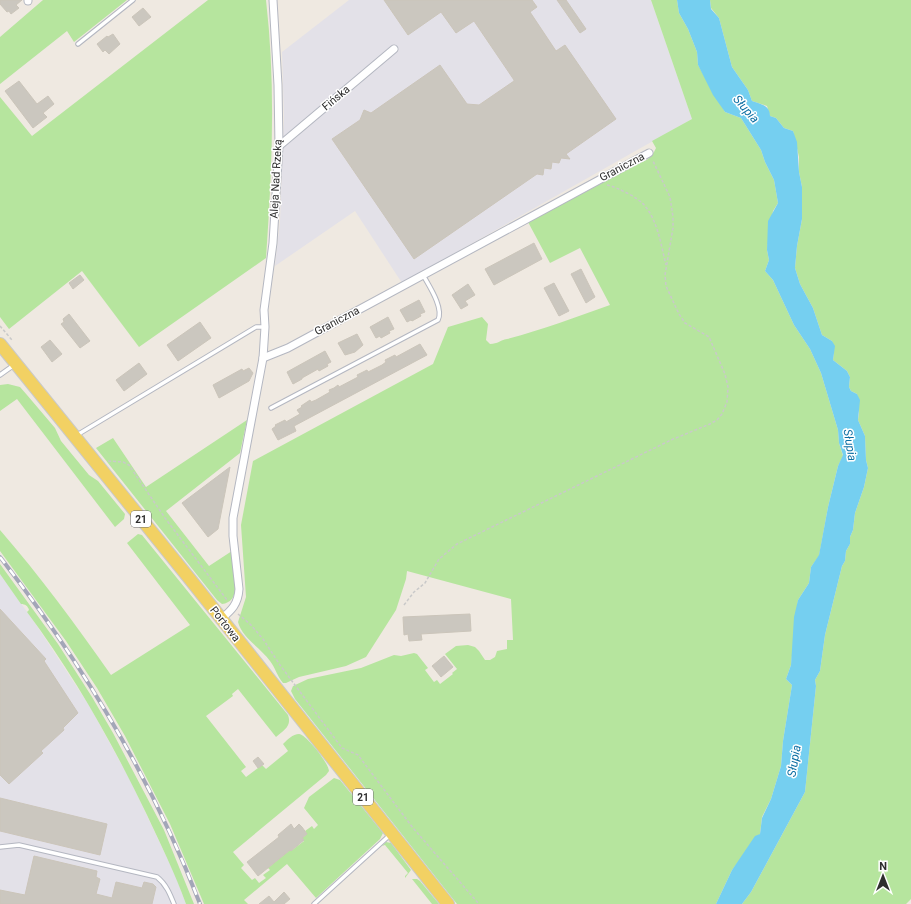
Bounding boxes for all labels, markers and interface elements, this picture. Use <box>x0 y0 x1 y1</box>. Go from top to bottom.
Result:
street label: Fińska <box>320 83 352 113</box>
water label: Słupia <box>730 92 762 126</box>
street label: Aleja Nad Rzeką <box>267 139 285 219</box>
street label: Graniczna <box>597 150 647 184</box>
street label: Graniczna <box>312 304 362 338</box>
water label: Słupia <box>841 428 859 462</box>
road number: 21 <box>131 511 151 527</box>
street label: Portowa <box>207 604 243 644</box>
water label: Słupia <box>784 744 804 778</box>
road number: 21 <box>353 789 373 805</box>
north arrow <box>863 856 903 896</box>
text: N <box>879 860 887 873</box>

